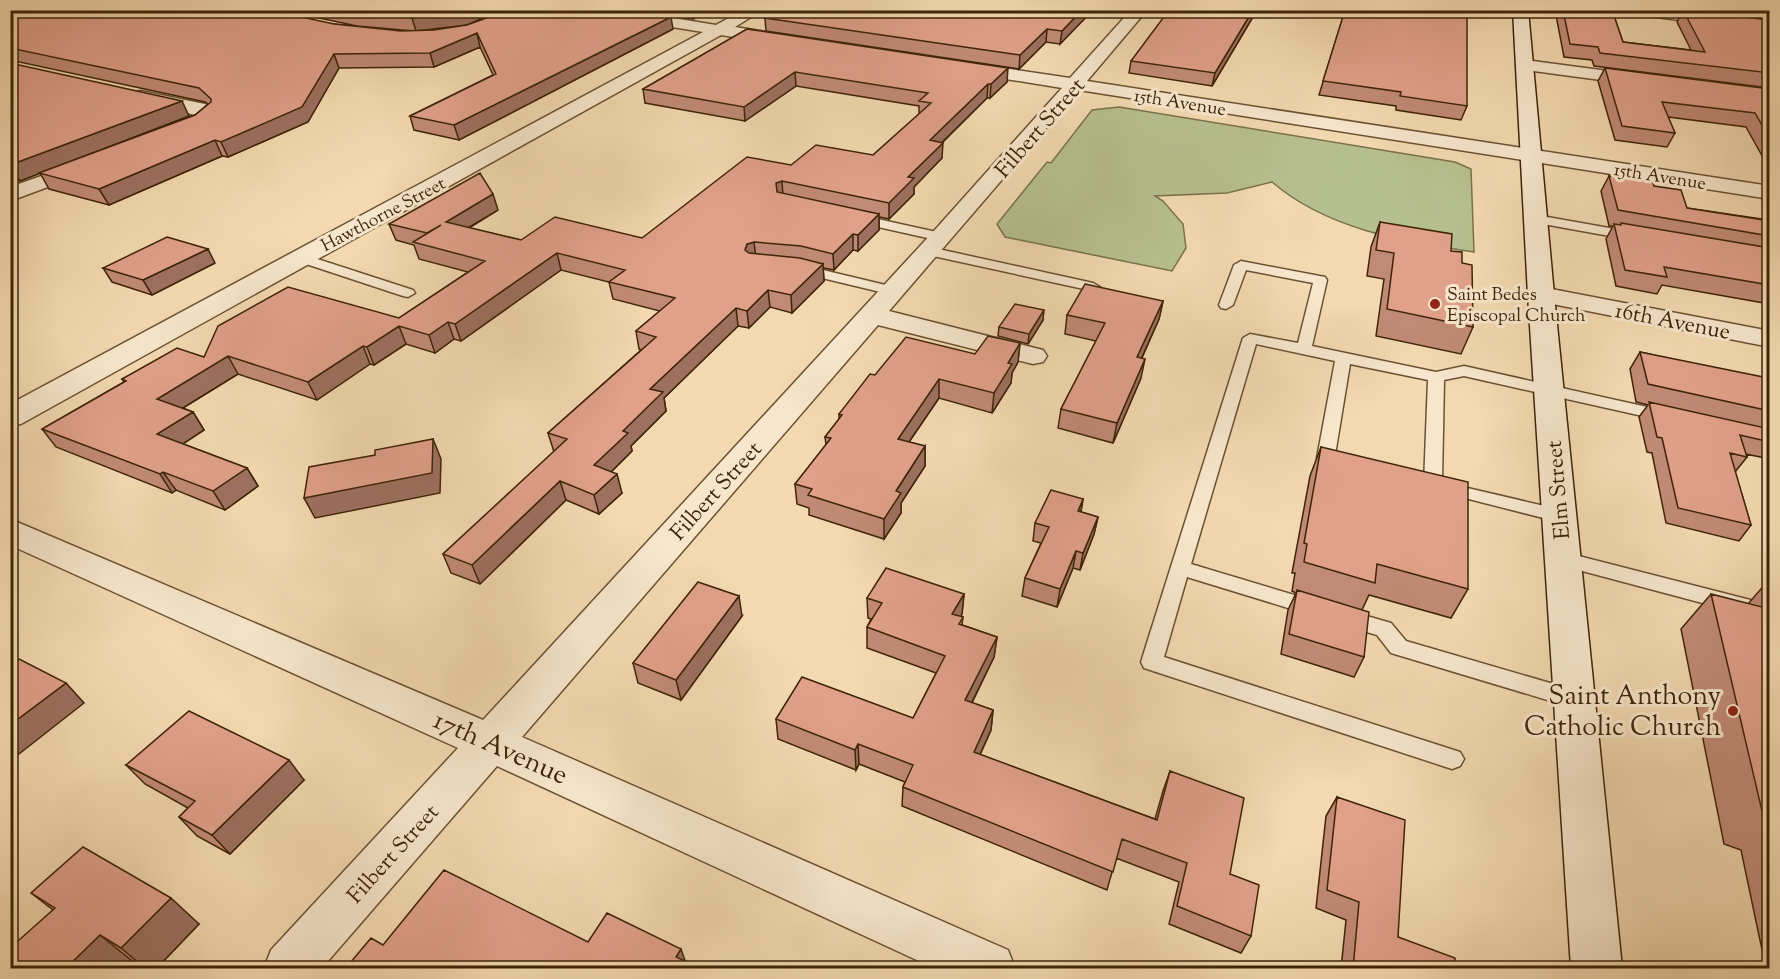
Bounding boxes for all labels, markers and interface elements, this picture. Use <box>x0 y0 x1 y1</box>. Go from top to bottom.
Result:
street label: Filbert Street <box>989 71 1094 186</box>
street label: 15th Avenue <box>1132 84 1228 124</box>
street label: 15th Avenue <box>1612 158 1708 198</box>
street label: Hawthorne Street <box>317 172 451 260</box>
place label: Saint Bedes Episcopal Church <box>1447 283 1586 330</box>
street label: 16th Avenue <box>1612 296 1733 350</box>
marker: Saint Bedes Episcopal Church <box>1428 297 1442 311</box>
street label: Filbert Street <box>664 435 771 549</box>
street label: Elm Street <box>1540 439 1580 541</box>
place label: Saint Anthony Catholic Church <box>1524 678 1721 748</box>
street label: 17th Avenue <box>426 702 574 796</box>
marker: Saint Anthony Catholic Church <box>1726 704 1740 718</box>
street label: Filbert Street <box>341 798 448 912</box>

